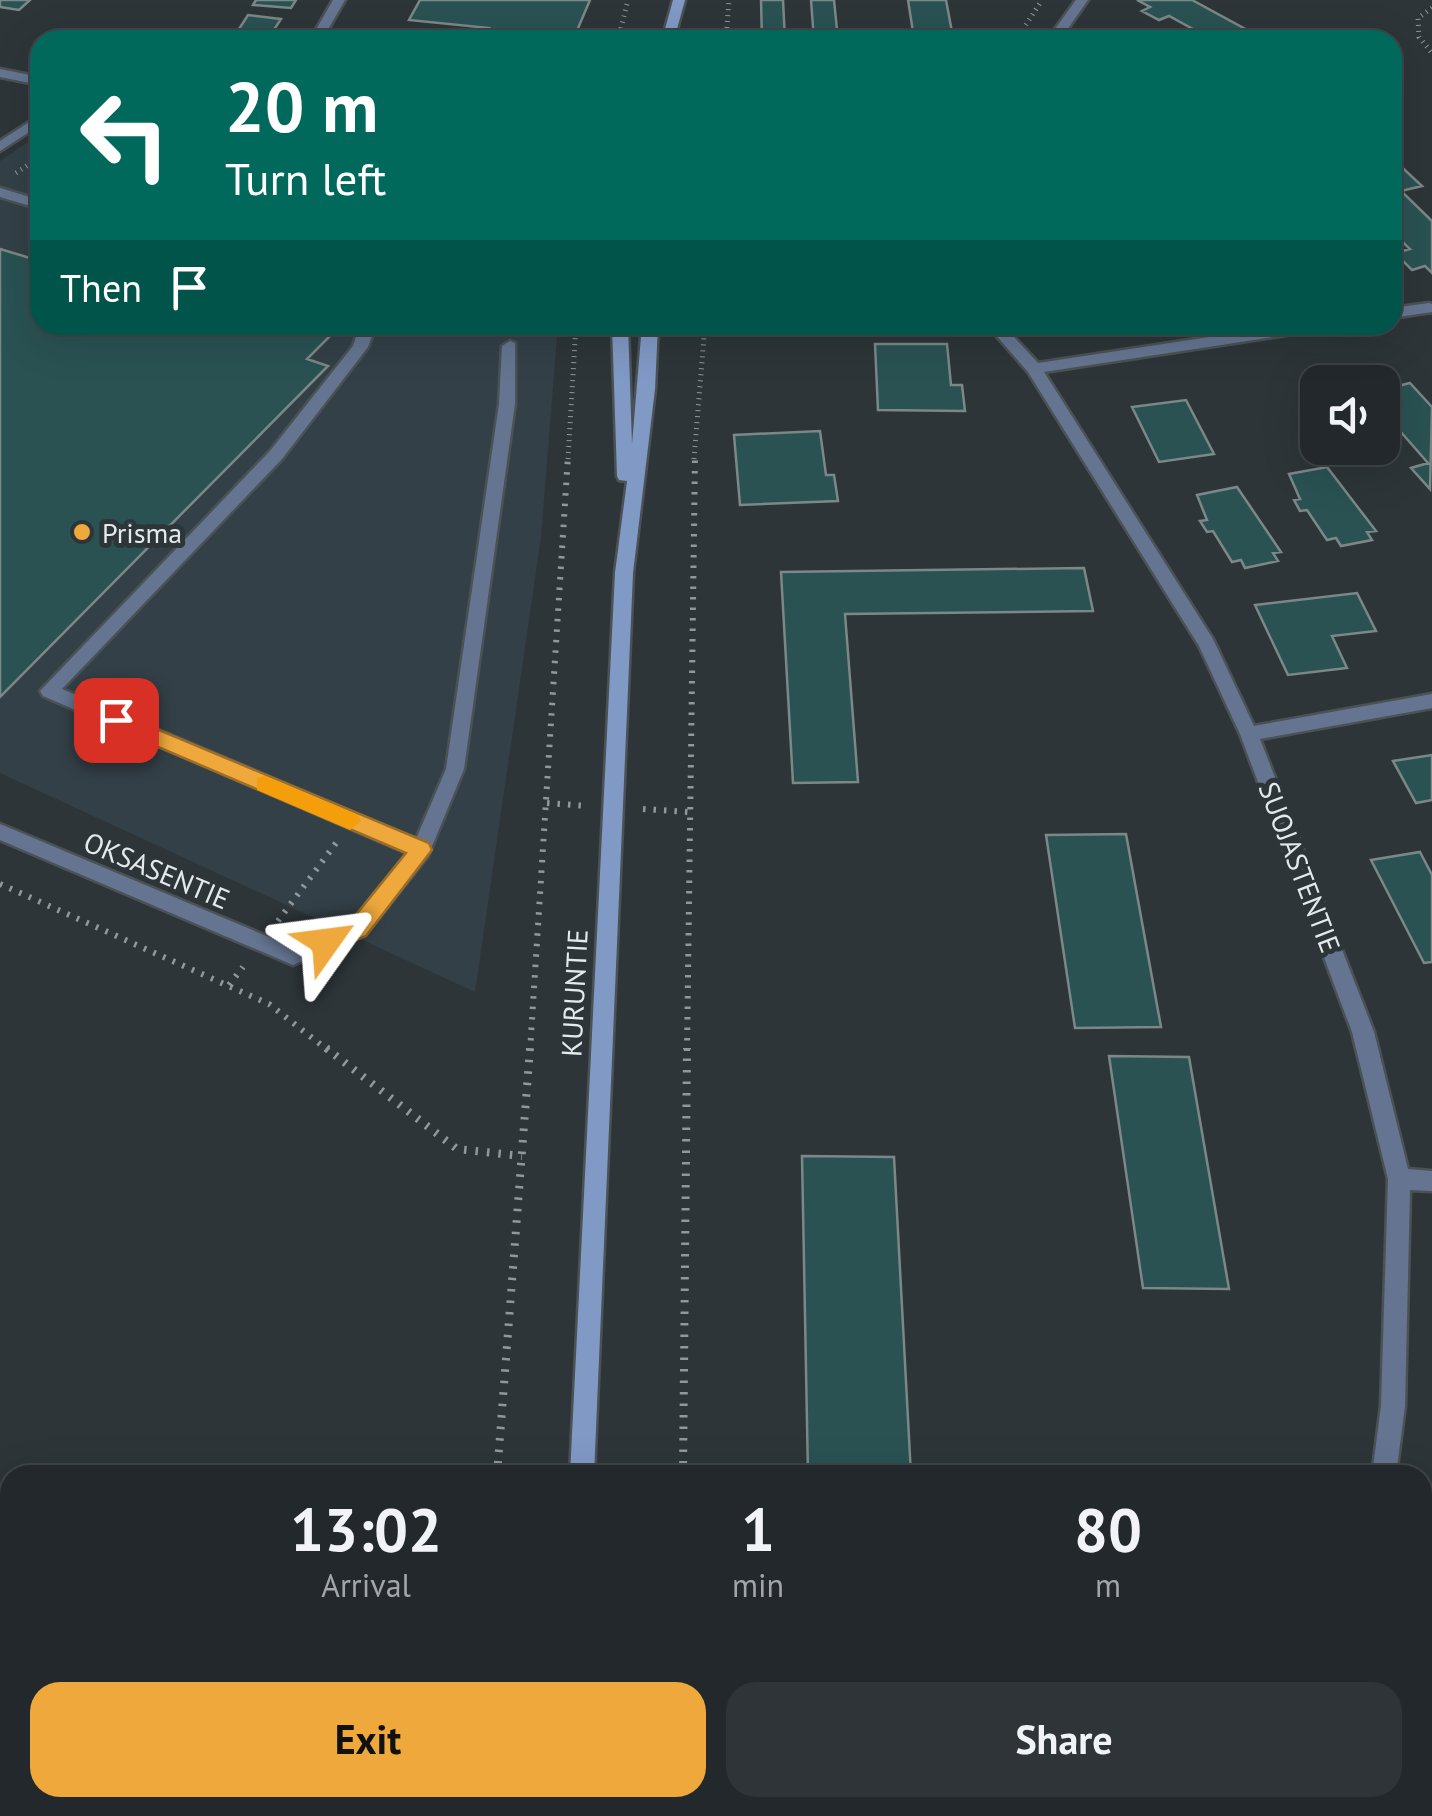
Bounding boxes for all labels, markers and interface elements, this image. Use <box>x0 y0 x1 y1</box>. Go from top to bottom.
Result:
text: 20 m <box>225 61 378 151</box>
icon: left <box>60 70 190 200</box>
text: Turn left <box>225 149 386 207</box>
icon: arrive <box>162 260 217 315</box>
text: Then <box>60 263 142 312</box>
map controls <box>1300 365 1400 465</box>
button: sound <box>1300 365 1400 465</box>
place label: Prisma <box>102 514 182 551</box>
marker: Prisma <box>71 521 93 543</box>
pin <box>74 678 159 763</box>
icon: arrive <box>89 693 144 748</box>
street label: SUOJASTENTIE <box>1251 776 1349 958</box>
street label: OKSASENTIE <box>78 823 236 917</box>
position arrow <box>274 890 378 994</box>
street label: KURUNTIE <box>552 928 596 1058</box>
text: 13:02 <box>290 1490 442 1568</box>
text: 1 <box>741 1490 775 1568</box>
text: 80 <box>1074 1490 1142 1568</box>
text: Arrival <box>321 1564 411 1606</box>
text: min <box>732 1564 784 1606</box>
text: m <box>1095 1564 1121 1606</box>
button: Exit <box>30 1682 706 1797</box>
button: Share <box>726 1682 1402 1797</box>

